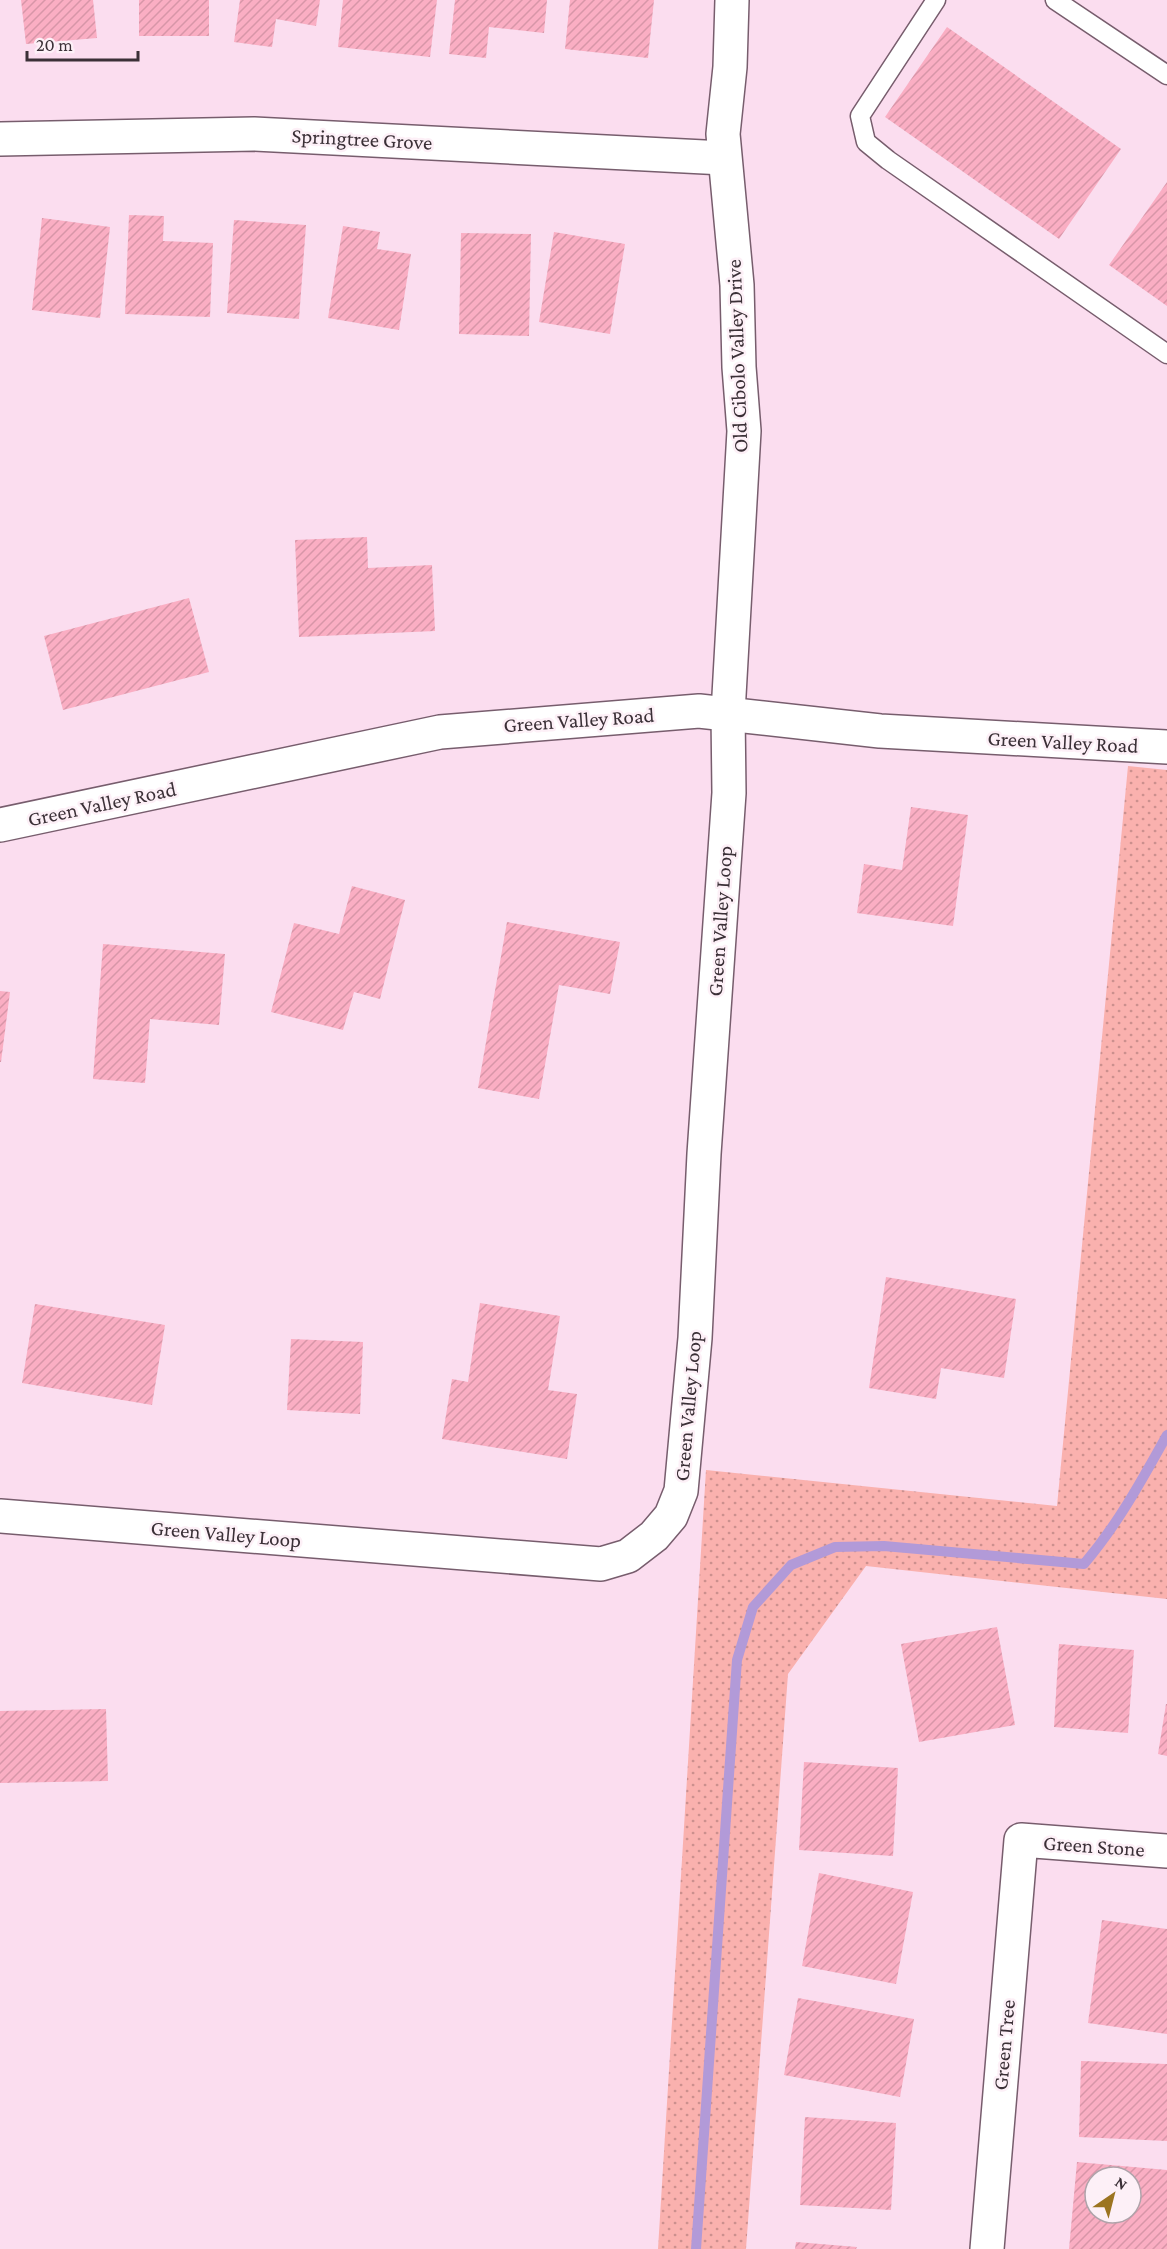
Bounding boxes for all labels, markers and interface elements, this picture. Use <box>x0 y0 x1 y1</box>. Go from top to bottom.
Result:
scale bar <box>27 24 138 62</box>
text: 20 m <box>36 35 73 55</box>
street label: Springtree Grove <box>291 123 433 155</box>
street label: Old Cibolo Valley Drive <box>722 259 752 453</box>
street label: Green Valley Road <box>503 703 655 737</box>
street label: Green Valley Road <box>987 726 1139 758</box>
street label: Green Valley Road <box>26 777 178 831</box>
street label: Green Valley Loop <box>703 845 737 997</box>
street label: Green Valley Loop <box>669 1330 707 1482</box>
street label: Green Valley Loop <box>150 1515 302 1553</box>
street label: Green Stone <box>1043 1830 1145 1862</box>
street label: Green Tree <box>988 1999 1020 2091</box>
north arrow <box>1083 2165 1143 2225</box>
text: N <box>1112 2173 1131 2193</box>

